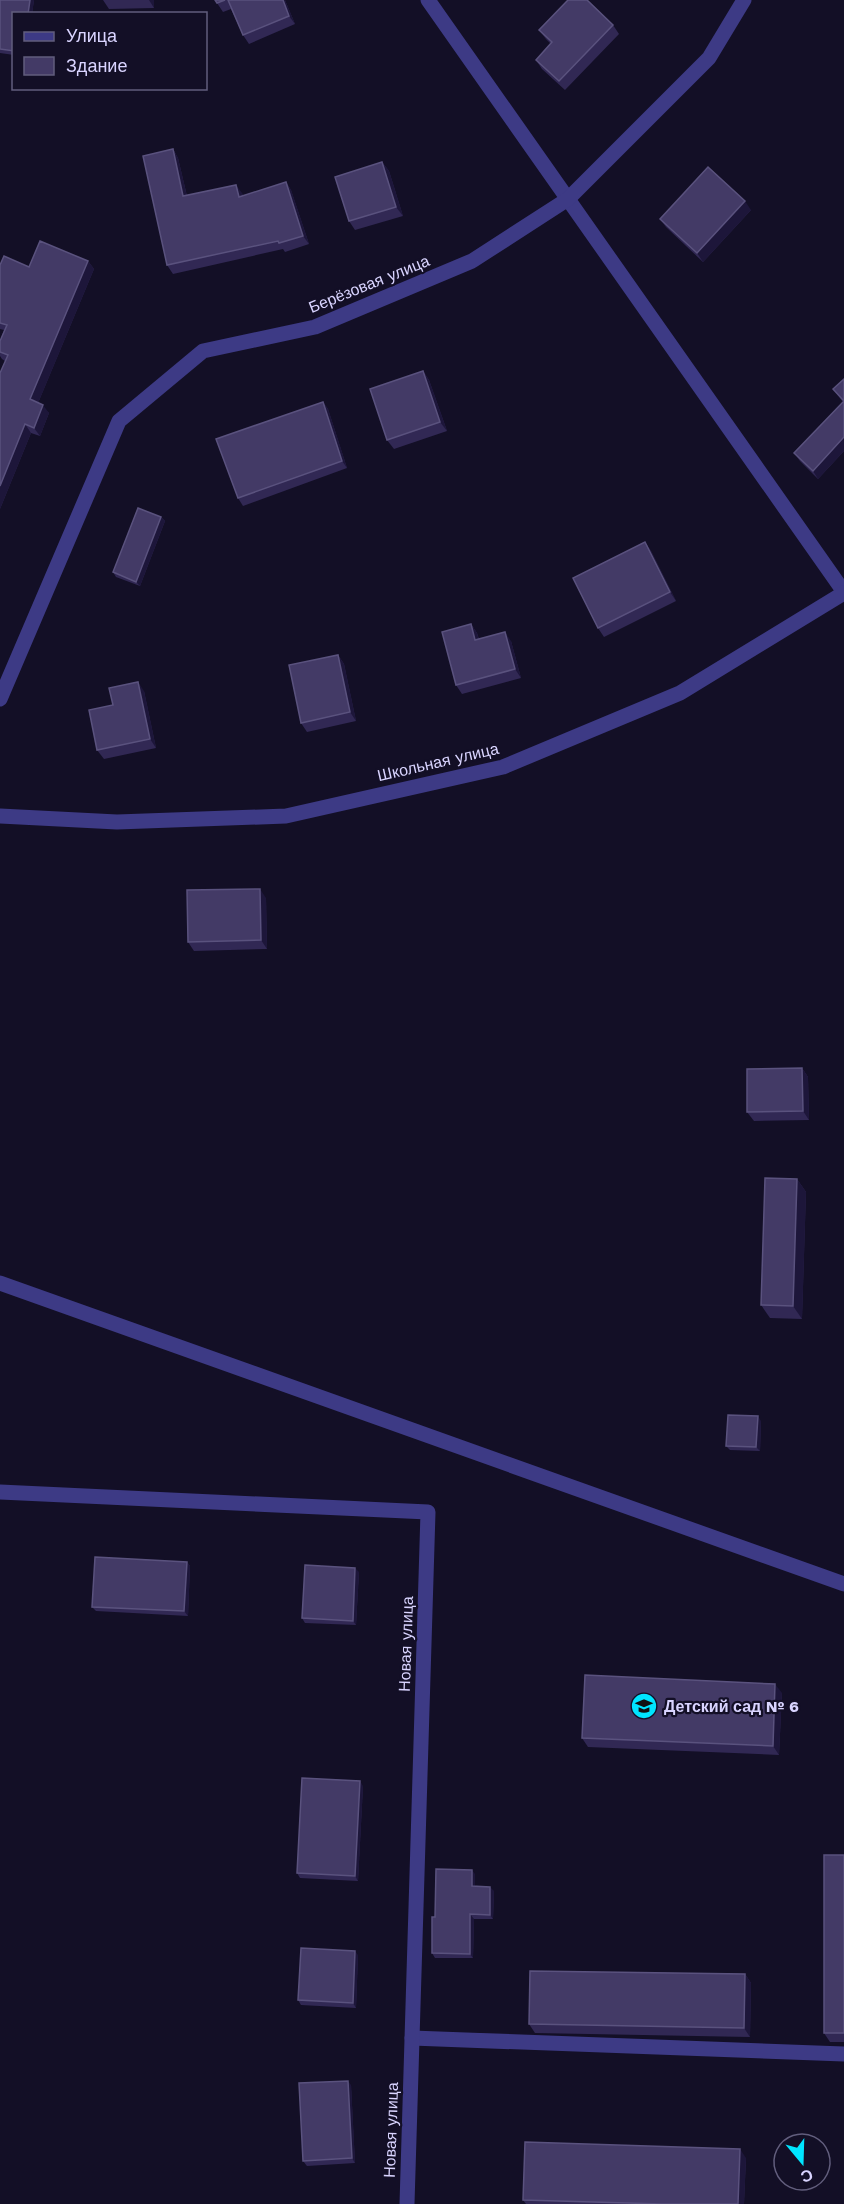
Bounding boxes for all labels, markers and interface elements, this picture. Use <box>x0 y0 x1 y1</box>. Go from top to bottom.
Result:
legend <box>12 12 207 90</box>
text: Улица <box>66 25 118 46</box>
text: Здание <box>66 55 127 76</box>
street label: Берёзовая улица <box>306 251 432 317</box>
street label: Школьная улица <box>375 739 501 785</box>
street label: Новая улица <box>395 1596 417 1692</box>
school or university icon: Детский сад № 6 <box>629 1691 659 1721</box>
place label: Детский сад № 6 <box>664 1697 799 1716</box>
street label: Новая улица <box>380 2082 402 2178</box>
north arrow <box>772 2132 832 2192</box>
text: С <box>798 2165 815 2187</box>

